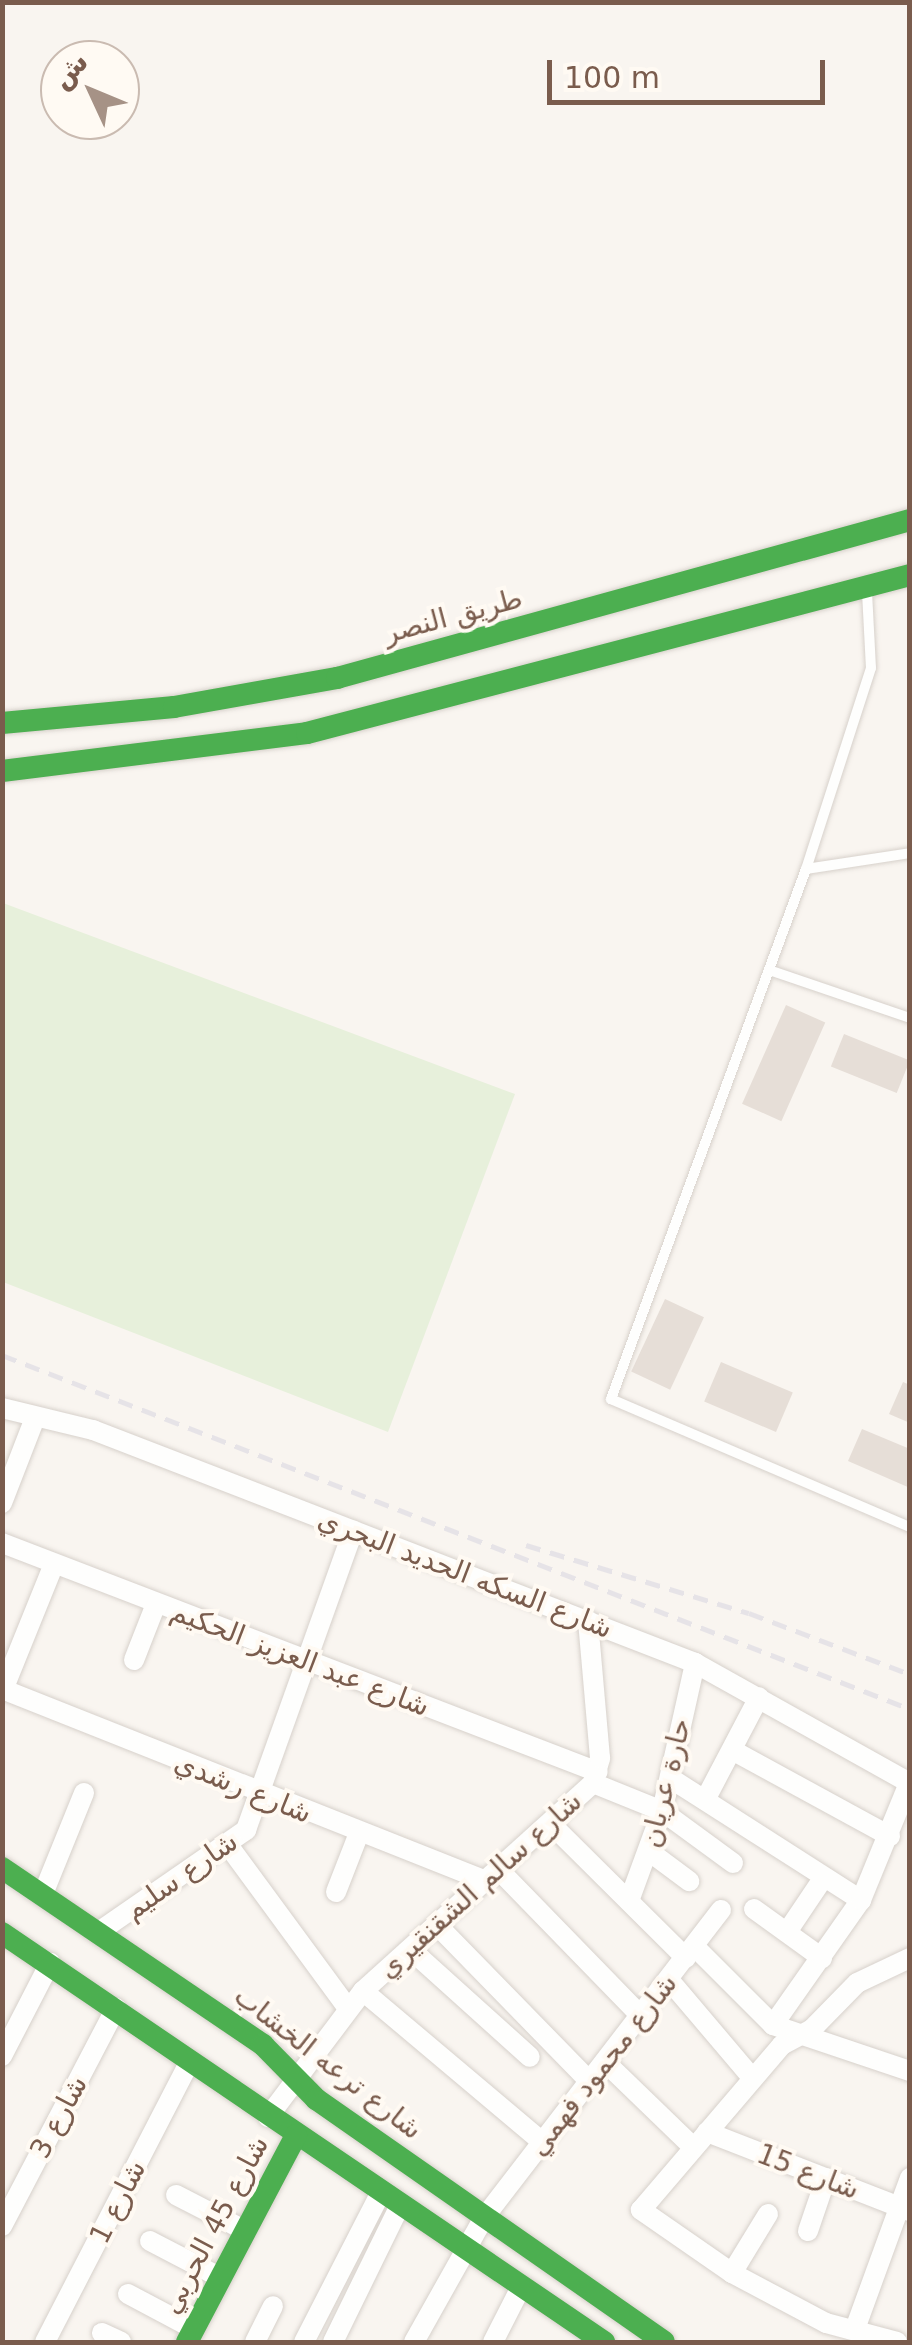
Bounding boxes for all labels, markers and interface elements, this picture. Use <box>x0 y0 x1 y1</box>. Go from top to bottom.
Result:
north arrow <box>40 40 140 140</box>
scale bar <box>552 40 830 102</box>
text: ش <box>44 45 95 96</box>
text: 100 m <box>564 60 660 95</box>
street label: طريق النصر <box>380 581 526 651</box>
street label: شارع السكه الحديد البحري <box>313 1502 617 1646</box>
street label: شارع عبد العزيز الحكيم <box>166 1594 434 1724</box>
street label: حارة عريان <box>634 1715 698 1851</box>
street label: شارع رشدي <box>170 1745 316 1831</box>
street label: شارع سالم الشقنقيري <box>371 1785 589 1985</box>
street label: شارع سليم <box>118 1825 244 1927</box>
street label: شارع محمود فهمي <box>521 1967 685 2163</box>
street label: شارع ترعه الخشاب <box>227 1979 429 2147</box>
street label: شارع 3 <box>23 2070 95 2164</box>
street label: شارع 45 الحربي <box>154 2130 276 2320</box>
street label: شارع 15 <box>752 2137 864 2207</box>
street label: شارع 1 <box>83 2155 153 2249</box>

